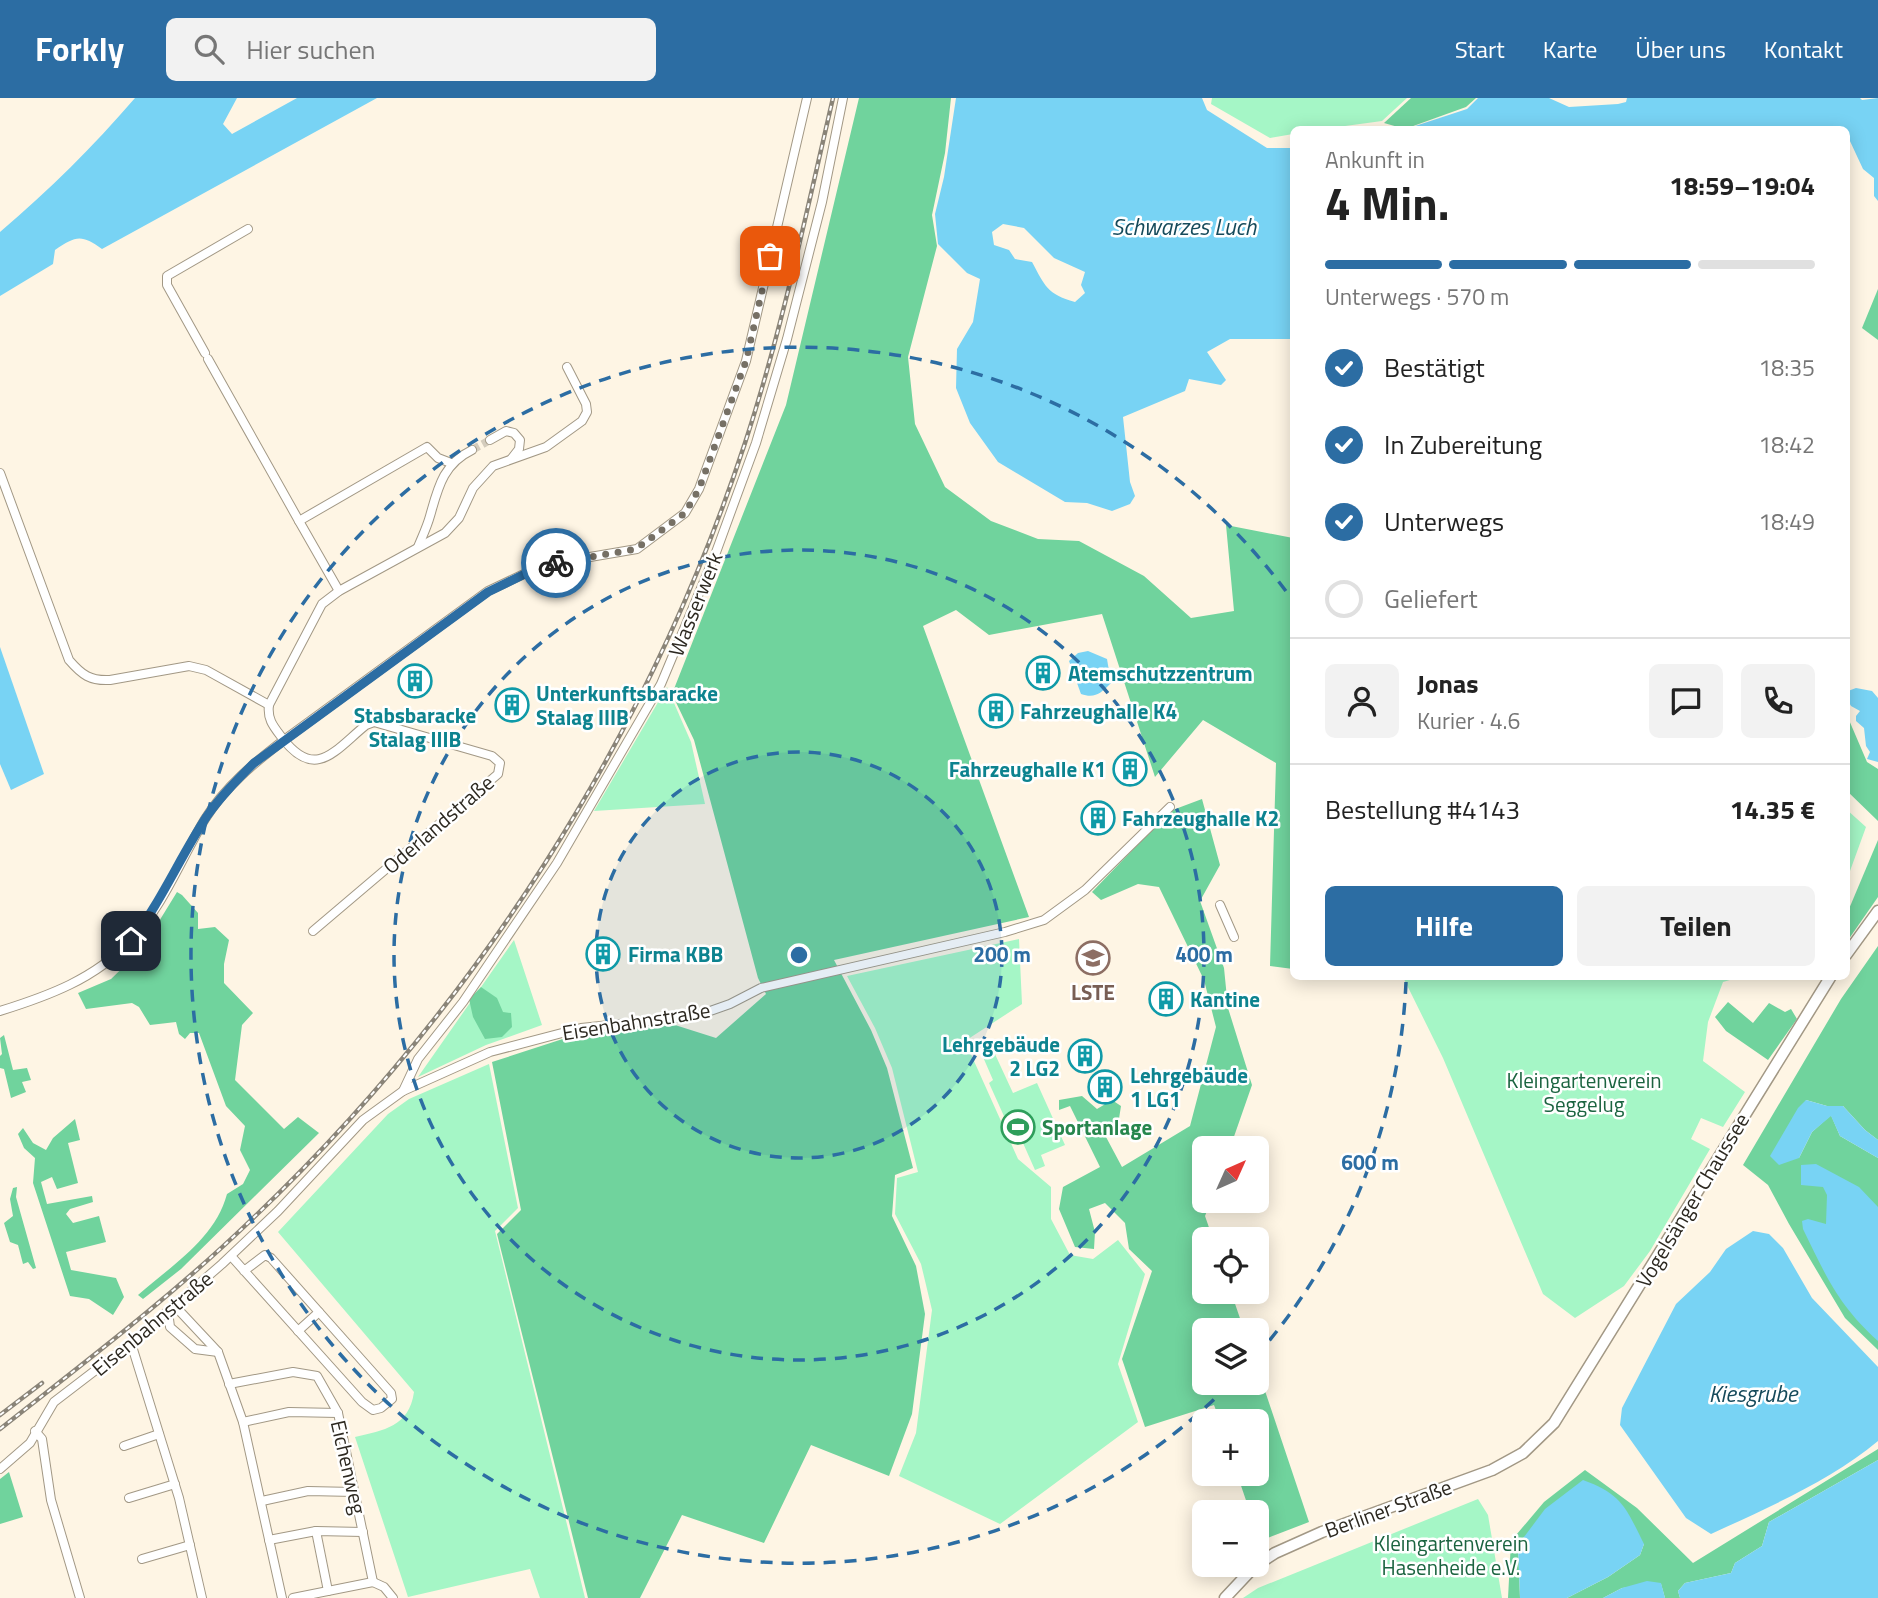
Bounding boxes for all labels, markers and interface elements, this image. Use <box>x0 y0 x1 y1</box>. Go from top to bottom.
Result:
search box <box>166 18 656 81</box>
text: Forkly <box>35 24 124 74</box>
icon: search <box>190 30 228 68</box>
text: Hier suchen <box>246 30 376 69</box>
text: Start <box>1455 31 1505 67</box>
text: Karte <box>1543 31 1597 67</box>
text: Über uns <box>1635 31 1726 67</box>
text: Kontakt <box>1764 31 1843 67</box>
text: Ankunft in <box>1325 142 1425 177</box>
text: 18:59–19:04 <box>1669 166 1815 205</box>
text: 4 Min. <box>1325 168 1449 238</box>
water label: Schwarzes Luch <box>1112 209 1257 244</box>
pin <box>740 226 800 286</box>
icon: bag <box>751 237 789 275</box>
text: Unterwegs · 570 m <box>1325 279 1509 314</box>
text: Bestätigt <box>1384 348 1485 387</box>
icon: check <box>1325 349 1363 387</box>
text: 18:35 <box>1758 350 1815 385</box>
text: In Zubereitung <box>1384 425 1542 464</box>
icon: check <box>1325 426 1363 464</box>
text: 18:42 <box>1758 427 1815 462</box>
text: Unterwegs <box>1384 502 1504 541</box>
icon: check <box>1325 503 1363 541</box>
text: 18:49 <box>1758 504 1815 539</box>
courier <box>521 528 591 598</box>
icon: bike <box>537 544 575 582</box>
street label: Wasserwerk <box>660 547 730 661</box>
text: Geliefert <box>1384 579 1478 618</box>
building icon: Atemschutzzentrum <box>1024 654 1062 692</box>
place label: Atemschutzzentrum <box>1068 657 1253 689</box>
building icon: Stabsbaracke Stalag IIIB <box>396 662 434 700</box>
button: person <box>1325 664 1399 738</box>
text: Jonas <box>1417 664 1479 703</box>
button: chat <box>1649 664 1723 738</box>
button: phone <box>1741 664 1815 738</box>
place label: Unterkunftsbaracke Stalag IIIB <box>536 677 718 733</box>
building icon: Unterkunftsbaracke Stalag IIIB <box>493 686 531 724</box>
building icon: Fahrzeughalle K4 <box>977 692 1015 730</box>
place label: Fahrzeughalle K4 <box>1020 695 1177 727</box>
place label: Stabsbaracke Stalag IIIB <box>354 699 476 755</box>
text: Kurier · 4.6 <box>1417 703 1520 738</box>
building icon: Fahrzeughalle K1 <box>1111 750 1149 788</box>
place label: Fahrzeughalle K1 <box>949 753 1106 785</box>
street label: Oderlandstraße <box>375 767 501 881</box>
text: Bestellung #4143 <box>1325 790 1520 829</box>
text: 14.35 € <box>1730 790 1815 829</box>
building icon: Fahrzeughalle K2 <box>1079 799 1117 837</box>
place label: Fahrzeughalle K2 <box>1122 802 1279 834</box>
button: Hilfe <box>1325 886 1563 966</box>
button: Teilen <box>1577 886 1815 966</box>
pin <box>101 911 161 971</box>
icon: home <box>112 922 150 960</box>
building icon: Firma KBB <box>584 935 622 973</box>
place label: Firma KBB <box>628 938 723 970</box>
text: 200 m <box>973 938 1031 970</box>
text: 400 m <box>1175 938 1233 970</box>
school or university icon: LSTE <box>1074 939 1112 977</box>
centre of rings <box>787 943 811 967</box>
place label: LSTE <box>1071 976 1115 1008</box>
building icon: Kantine <box>1147 980 1185 1018</box>
place label: Kantine <box>1190 983 1260 1015</box>
street label: Eisenbahnstraße <box>560 993 712 1049</box>
place label: Lehrgebäude 2 LG2 <box>942 1028 1060 1084</box>
building icon: Lehrgebäude 2 LG2 <box>1066 1037 1104 1075</box>
place label: Lehrgebäude 1 LG1 <box>1130 1059 1248 1115</box>
park label: Kleingartenverein Seggelug <box>1506 1064 1662 1120</box>
building icon: Lehrgebäude 1 LG1 <box>1086 1068 1124 1106</box>
street label: Vogelsänger Chaussee <box>1627 1107 1757 1293</box>
sports icon: Sportanlage <box>999 1108 1037 1146</box>
place label: Sportanlage <box>1042 1111 1152 1143</box>
north arrow <box>1192 1136 1269 1213</box>
map controls <box>1192 1136 1269 1577</box>
text: 600 m <box>1341 1146 1399 1178</box>
button: locate <box>1192 1227 1269 1304</box>
street label: Eisenbahnstraße <box>84 1263 220 1383</box>
button: layers <box>1192 1318 1269 1395</box>
water label: Kiesgrube <box>1709 1376 1799 1411</box>
button: + <box>1192 1409 1269 1486</box>
street label: Eichenweg <box>323 1417 375 1517</box>
street label: Berliner Straße <box>1320 1470 1456 1546</box>
button: − <box>1192 1500 1269 1577</box>
park label: Kleingartenverein Hasenheide e.V. <box>1373 1527 1529 1583</box>

